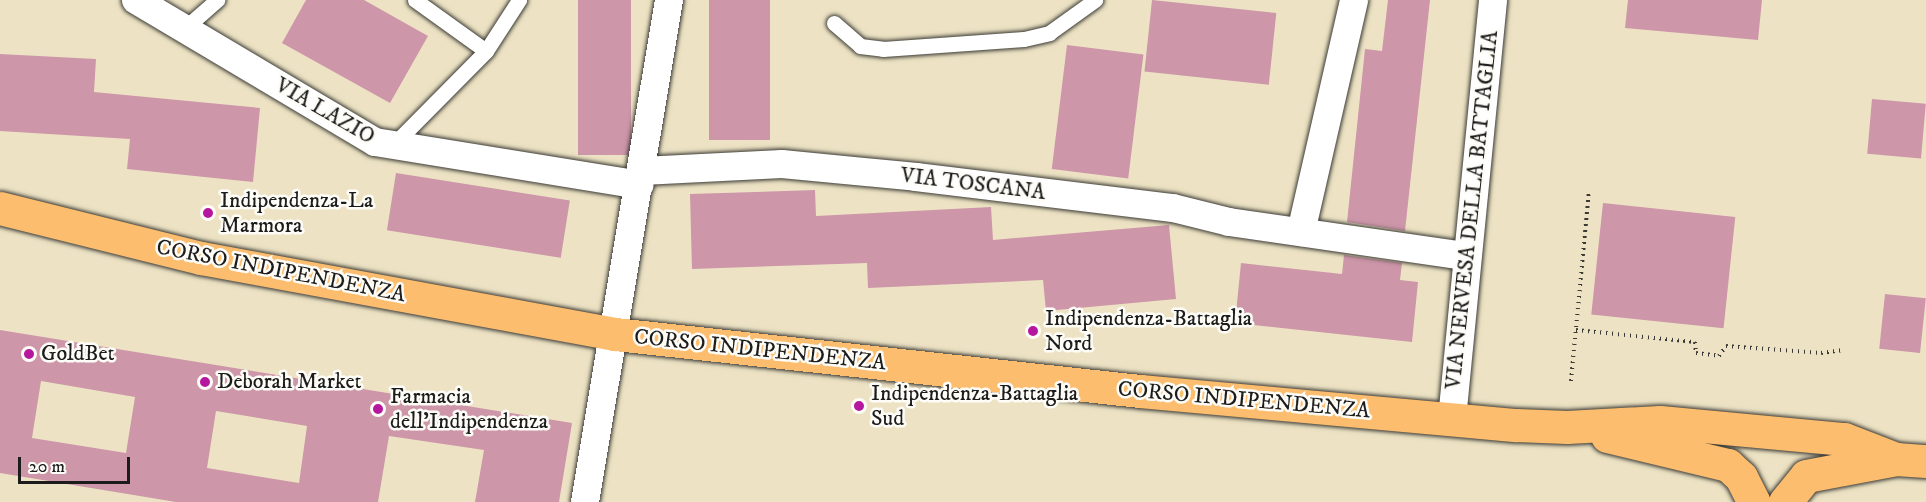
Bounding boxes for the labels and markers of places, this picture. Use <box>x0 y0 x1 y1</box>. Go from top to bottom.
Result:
place label: Indipendenza-La Marmora <box>220 187 373 238</box>
marker: Indipendenza-La Marmora <box>201 206 215 220</box>
place label: Indipendenza-Battaglia Nord <box>1045 305 1252 356</box>
marker: Indipendenza-Battaglia Nord <box>1026 324 1040 338</box>
place label: GoldBet <box>41 341 115 367</box>
marker: GoldBet <box>22 347 36 361</box>
place label: Deborah Market <box>217 369 362 395</box>
marker: Deborah Market <box>198 375 212 389</box>
place label: Indipendenza-Battaglia Sud <box>871 380 1078 432</box>
place label: Farmacia dell'Indipendenza <box>390 383 548 434</box>
marker: Indipendenza-Battaglia Sud <box>852 399 866 413</box>
marker: Farmacia dell'Indipendenza <box>371 402 385 416</box>

